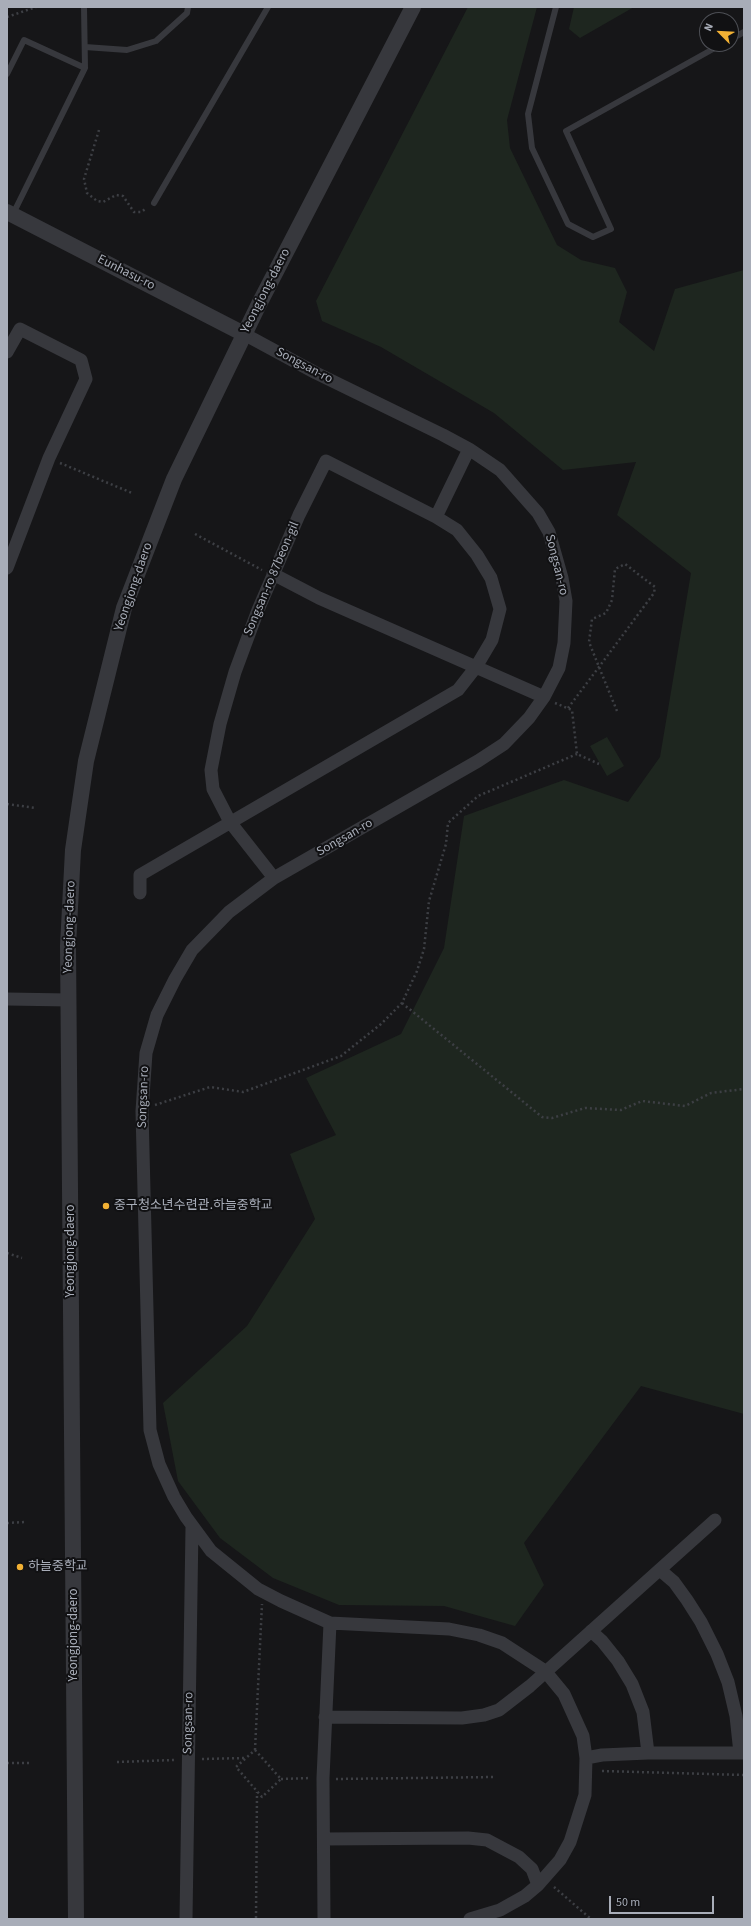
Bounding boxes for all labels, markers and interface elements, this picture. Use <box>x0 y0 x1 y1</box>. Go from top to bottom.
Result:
north arrow <box>699 12 739 52</box>
text: N <box>700 21 717 34</box>
street label: Yeongjong-daero <box>238 246 294 336</box>
street label: Eunhasu-ro <box>95 252 157 294</box>
street label: Songsan-ro <box>273 345 335 387</box>
street label: Songsan-ro 87beon-gil <box>241 520 303 638</box>
street label: Songsan-ro <box>541 533 571 597</box>
street label: Yeongjong-daero <box>112 541 156 633</box>
street label: Songsan-ro <box>314 816 376 860</box>
street label: Yeongjong-daero <box>61 880 79 974</box>
street label: Songsan-ro <box>135 1066 153 1128</box>
place label: 중구청소년수련관.하늘중학교 <box>114 1198 273 1214</box>
marker: 중구청소년수련관.하늘중학교 <box>101 1201 111 1211</box>
street label: Yeongjong-daero <box>63 1205 79 1297</box>
place label: 하늘중학교 <box>28 1559 88 1575</box>
marker: 하늘중학교 <box>15 1562 25 1572</box>
street label: Yeongjong-daero <box>66 1589 82 1681</box>
street label: Songsan-ro <box>181 1692 197 1754</box>
scale bar <box>611 1888 716 1914</box>
text: 50 m <box>616 1894 640 1911</box>

